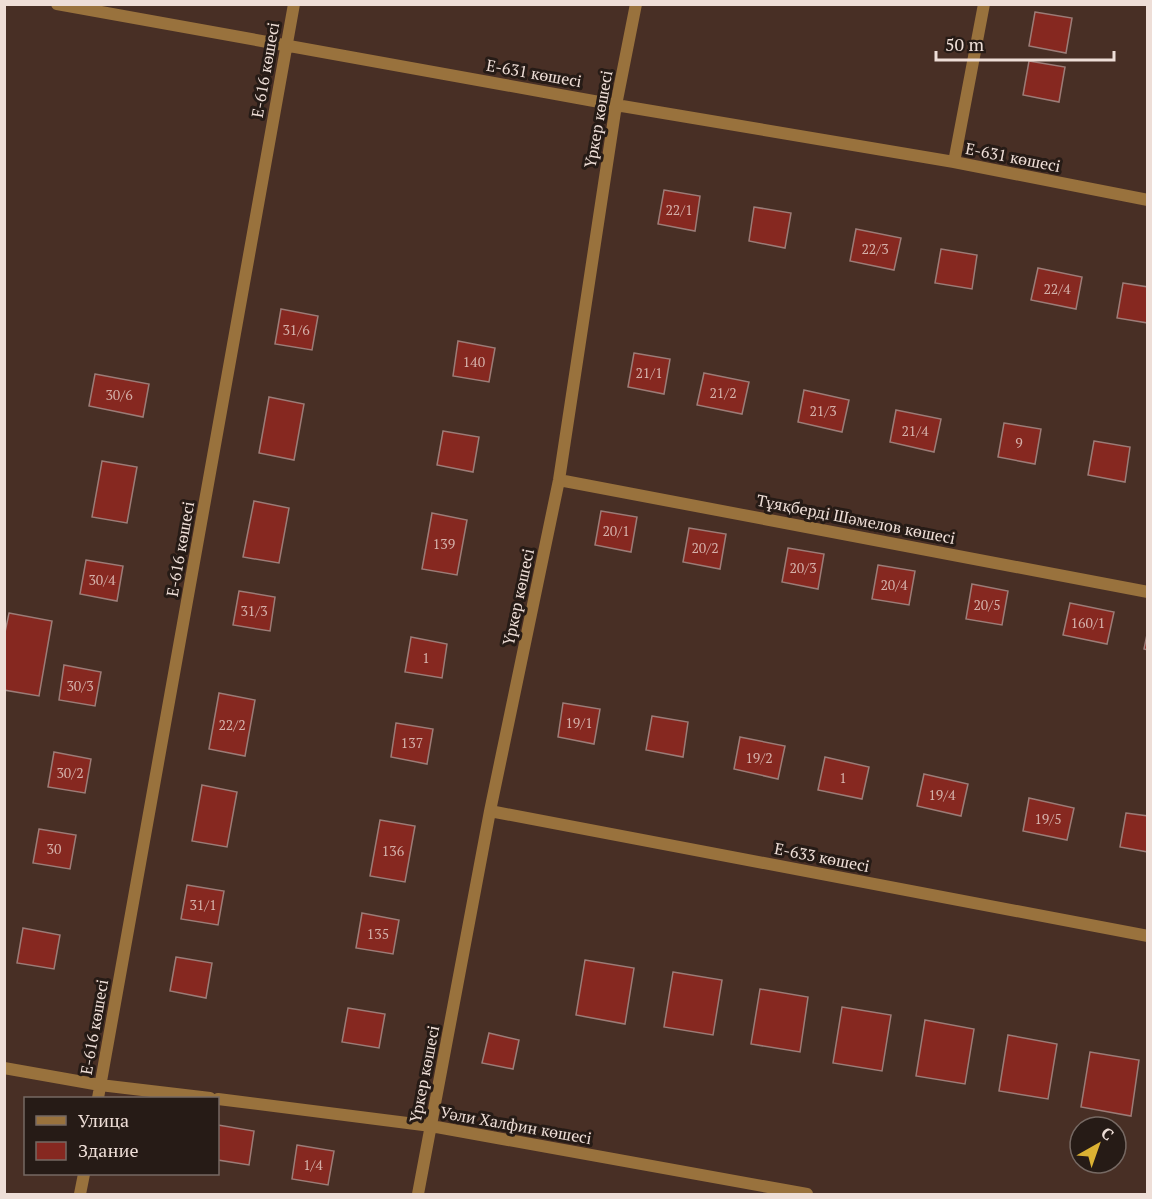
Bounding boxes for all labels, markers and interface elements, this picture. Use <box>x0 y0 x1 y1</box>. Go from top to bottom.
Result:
street label: Е-616 көшесі <box>246 20 284 119</box>
scale bar <box>936 24 1114 62</box>
text: 50 m <box>945 32 985 56</box>
street label: Е-631 көшесі <box>485 54 584 92</box>
street label: Үркер көшесі <box>579 68 617 170</box>
street label: Е-631 көшесі <box>964 137 1063 177</box>
house number: 22/1 <box>665 200 693 219</box>
house number: 22/3 <box>861 239 889 258</box>
house number: 22/4 <box>1043 279 1071 298</box>
house number: 31/6 <box>282 320 310 339</box>
house number: 140 <box>463 352 485 371</box>
house number: 21/1 <box>635 363 663 382</box>
house number: 21/2 <box>709 383 737 402</box>
house number: 30/6 <box>105 385 133 404</box>
house number: 21/3 <box>809 401 837 420</box>
house number: 21/4 <box>901 421 929 440</box>
house number: 9 <box>1015 433 1023 452</box>
street label: Тұяқберді Шәмелов көшесі <box>755 489 957 549</box>
street label: Е-616 көшесі <box>161 499 199 598</box>
house number: 20/1 <box>602 521 630 540</box>
house number: 139 <box>433 534 455 553</box>
house number: 20/2 <box>691 538 719 557</box>
street label: Үркер көшесі <box>497 546 539 648</box>
house number: 20/3 <box>789 558 817 577</box>
house number: 30/4 <box>88 570 116 589</box>
house number: 20/4 <box>880 575 908 594</box>
house number: 20/5 <box>973 595 1001 614</box>
house number: 31/3 <box>240 601 268 620</box>
house number: 160/1 <box>1071 613 1105 632</box>
house number: 1 <box>422 648 430 667</box>
house number: 30/3 <box>66 676 94 695</box>
house number: 19/1 <box>565 713 593 732</box>
house number: 22/2 <box>218 715 246 734</box>
house number: 137 <box>401 733 423 752</box>
house number: 19/2 <box>745 748 773 767</box>
house number: 30/2 <box>56 763 84 782</box>
house number: 1 <box>839 768 847 787</box>
house number: 19/4 <box>928 785 956 804</box>
house number: 19/5 <box>1034 809 1062 828</box>
street label: Е-633 көшесі <box>773 837 872 877</box>
house number: 30 <box>47 839 61 858</box>
house number: 136 <box>382 841 405 860</box>
house number: 31/1 <box>189 895 217 914</box>
house number: 135 <box>367 924 389 943</box>
street label: Е-616 көшесі <box>75 977 113 1076</box>
street label: Үркер көшесі <box>404 1023 444 1125</box>
legend <box>24 1097 219 1175</box>
street label: Уәли Халфин көшесі <box>439 1101 594 1149</box>
text: Улица <box>78 1108 129 1132</box>
north arrow <box>1068 1115 1128 1175</box>
text: С <box>1097 1122 1119 1145</box>
text: Здание <box>78 1138 138 1162</box>
house number: 1/4 <box>303 1155 323 1174</box>

